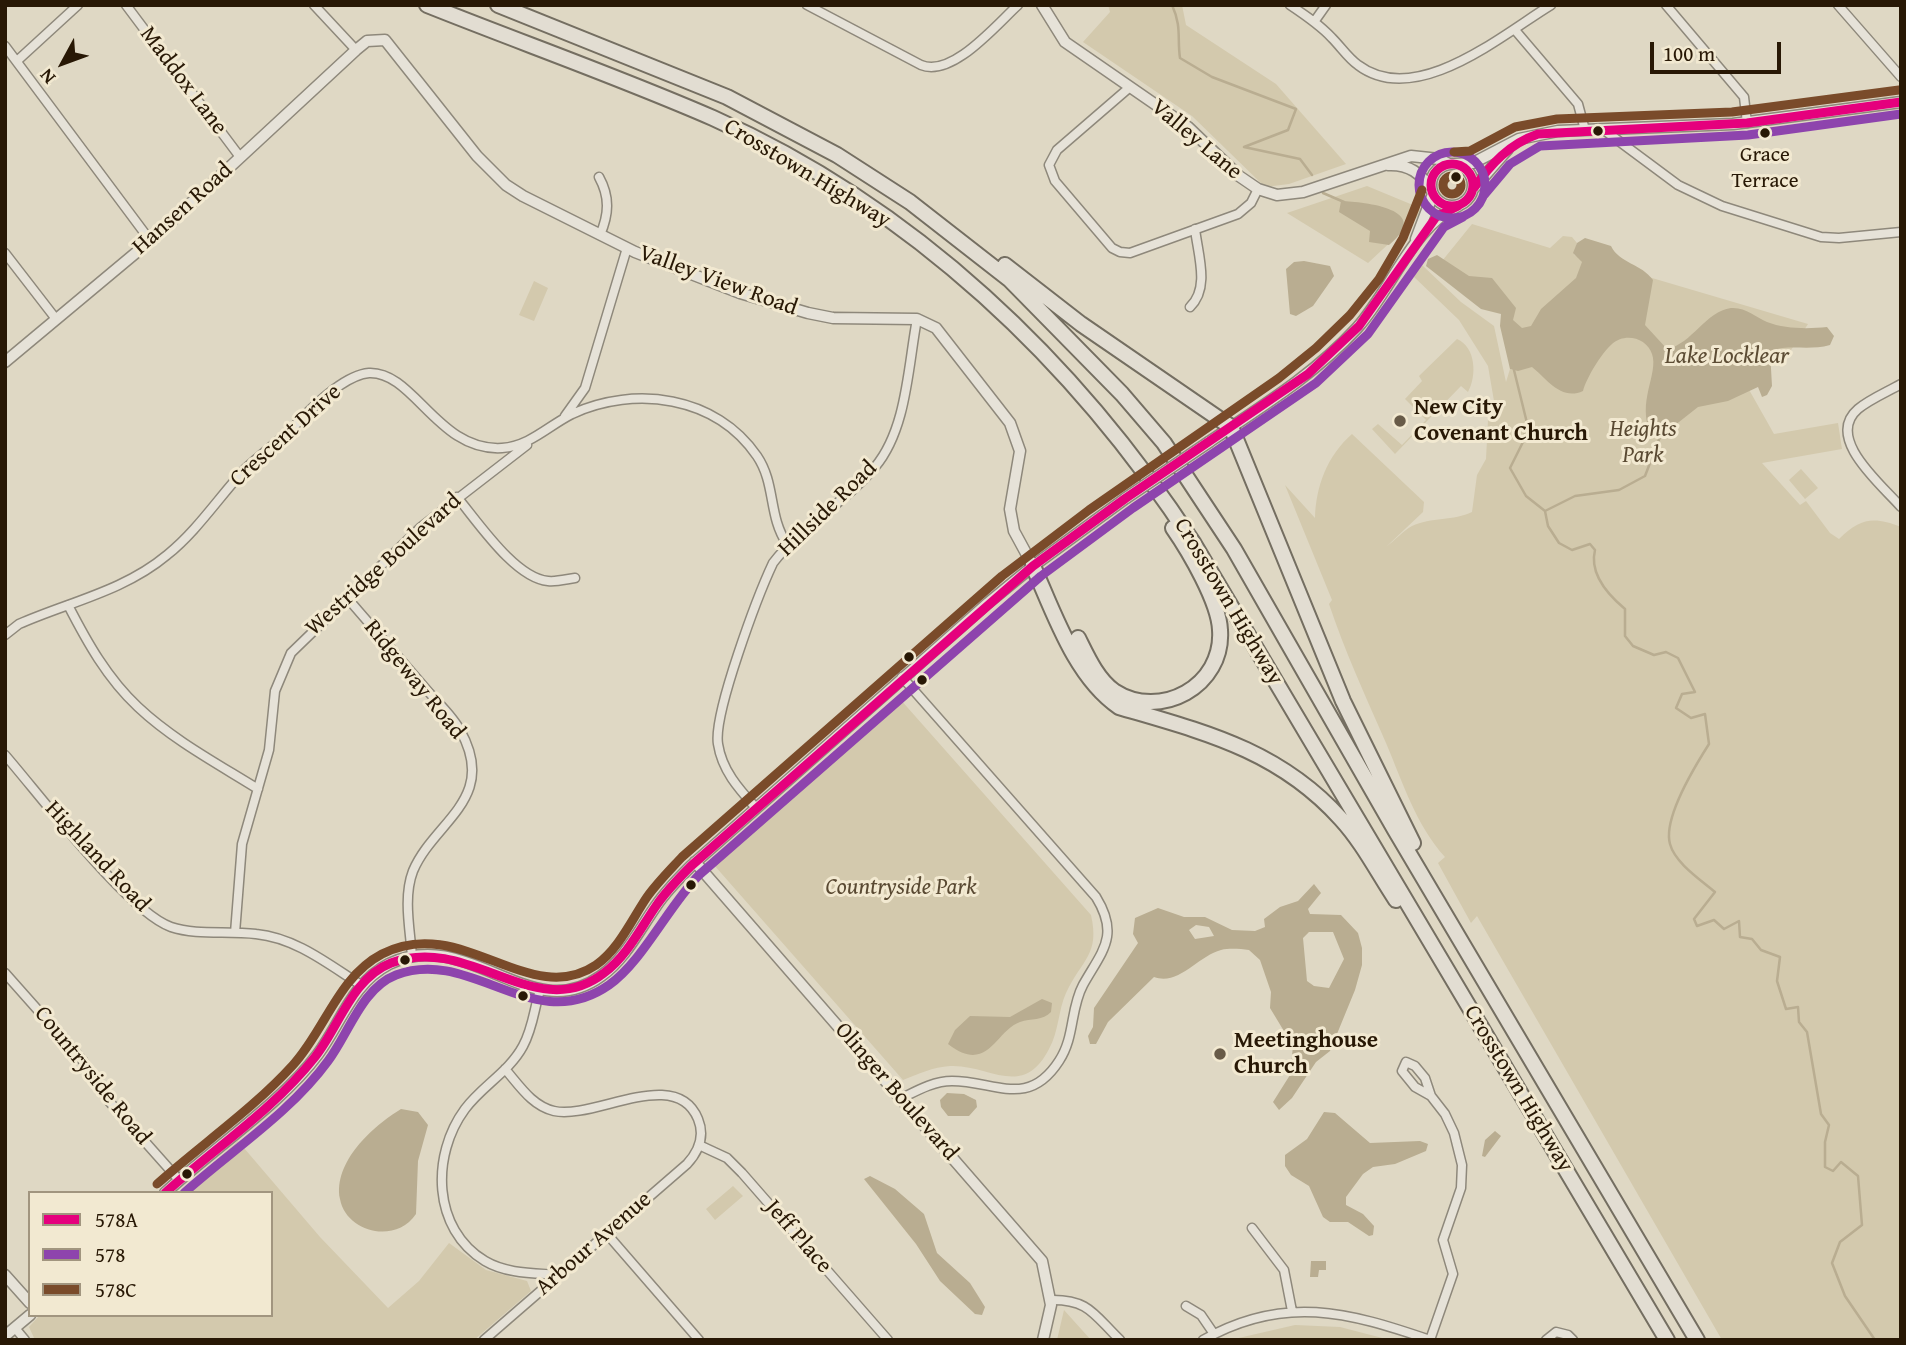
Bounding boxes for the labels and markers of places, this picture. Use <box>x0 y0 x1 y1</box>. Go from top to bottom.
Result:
unlabelled marker <box>1591 124 1605 138</box>
marker: Grace Terrace <box>1758 126 1772 140</box>
place label: Grace Terrace <box>1732 143 1798 193</box>
unlabelled marker <box>1449 170 1463 184</box>
place label: New City Covenant Church <box>1414 394 1588 448</box>
marker: New City Covenant Church <box>1392 413 1408 429</box>
unlabelled marker <box>902 650 916 664</box>
unlabelled marker <box>915 673 929 687</box>
unlabelled marker <box>684 878 698 892</box>
unlabelled marker <box>398 953 412 967</box>
unlabelled marker <box>516 989 530 1003</box>
place label: Meetinghouse Church <box>1234 1027 1378 1081</box>
marker: Meetinghouse Church <box>1212 1046 1228 1062</box>
unlabelled marker <box>180 1167 194 1181</box>

